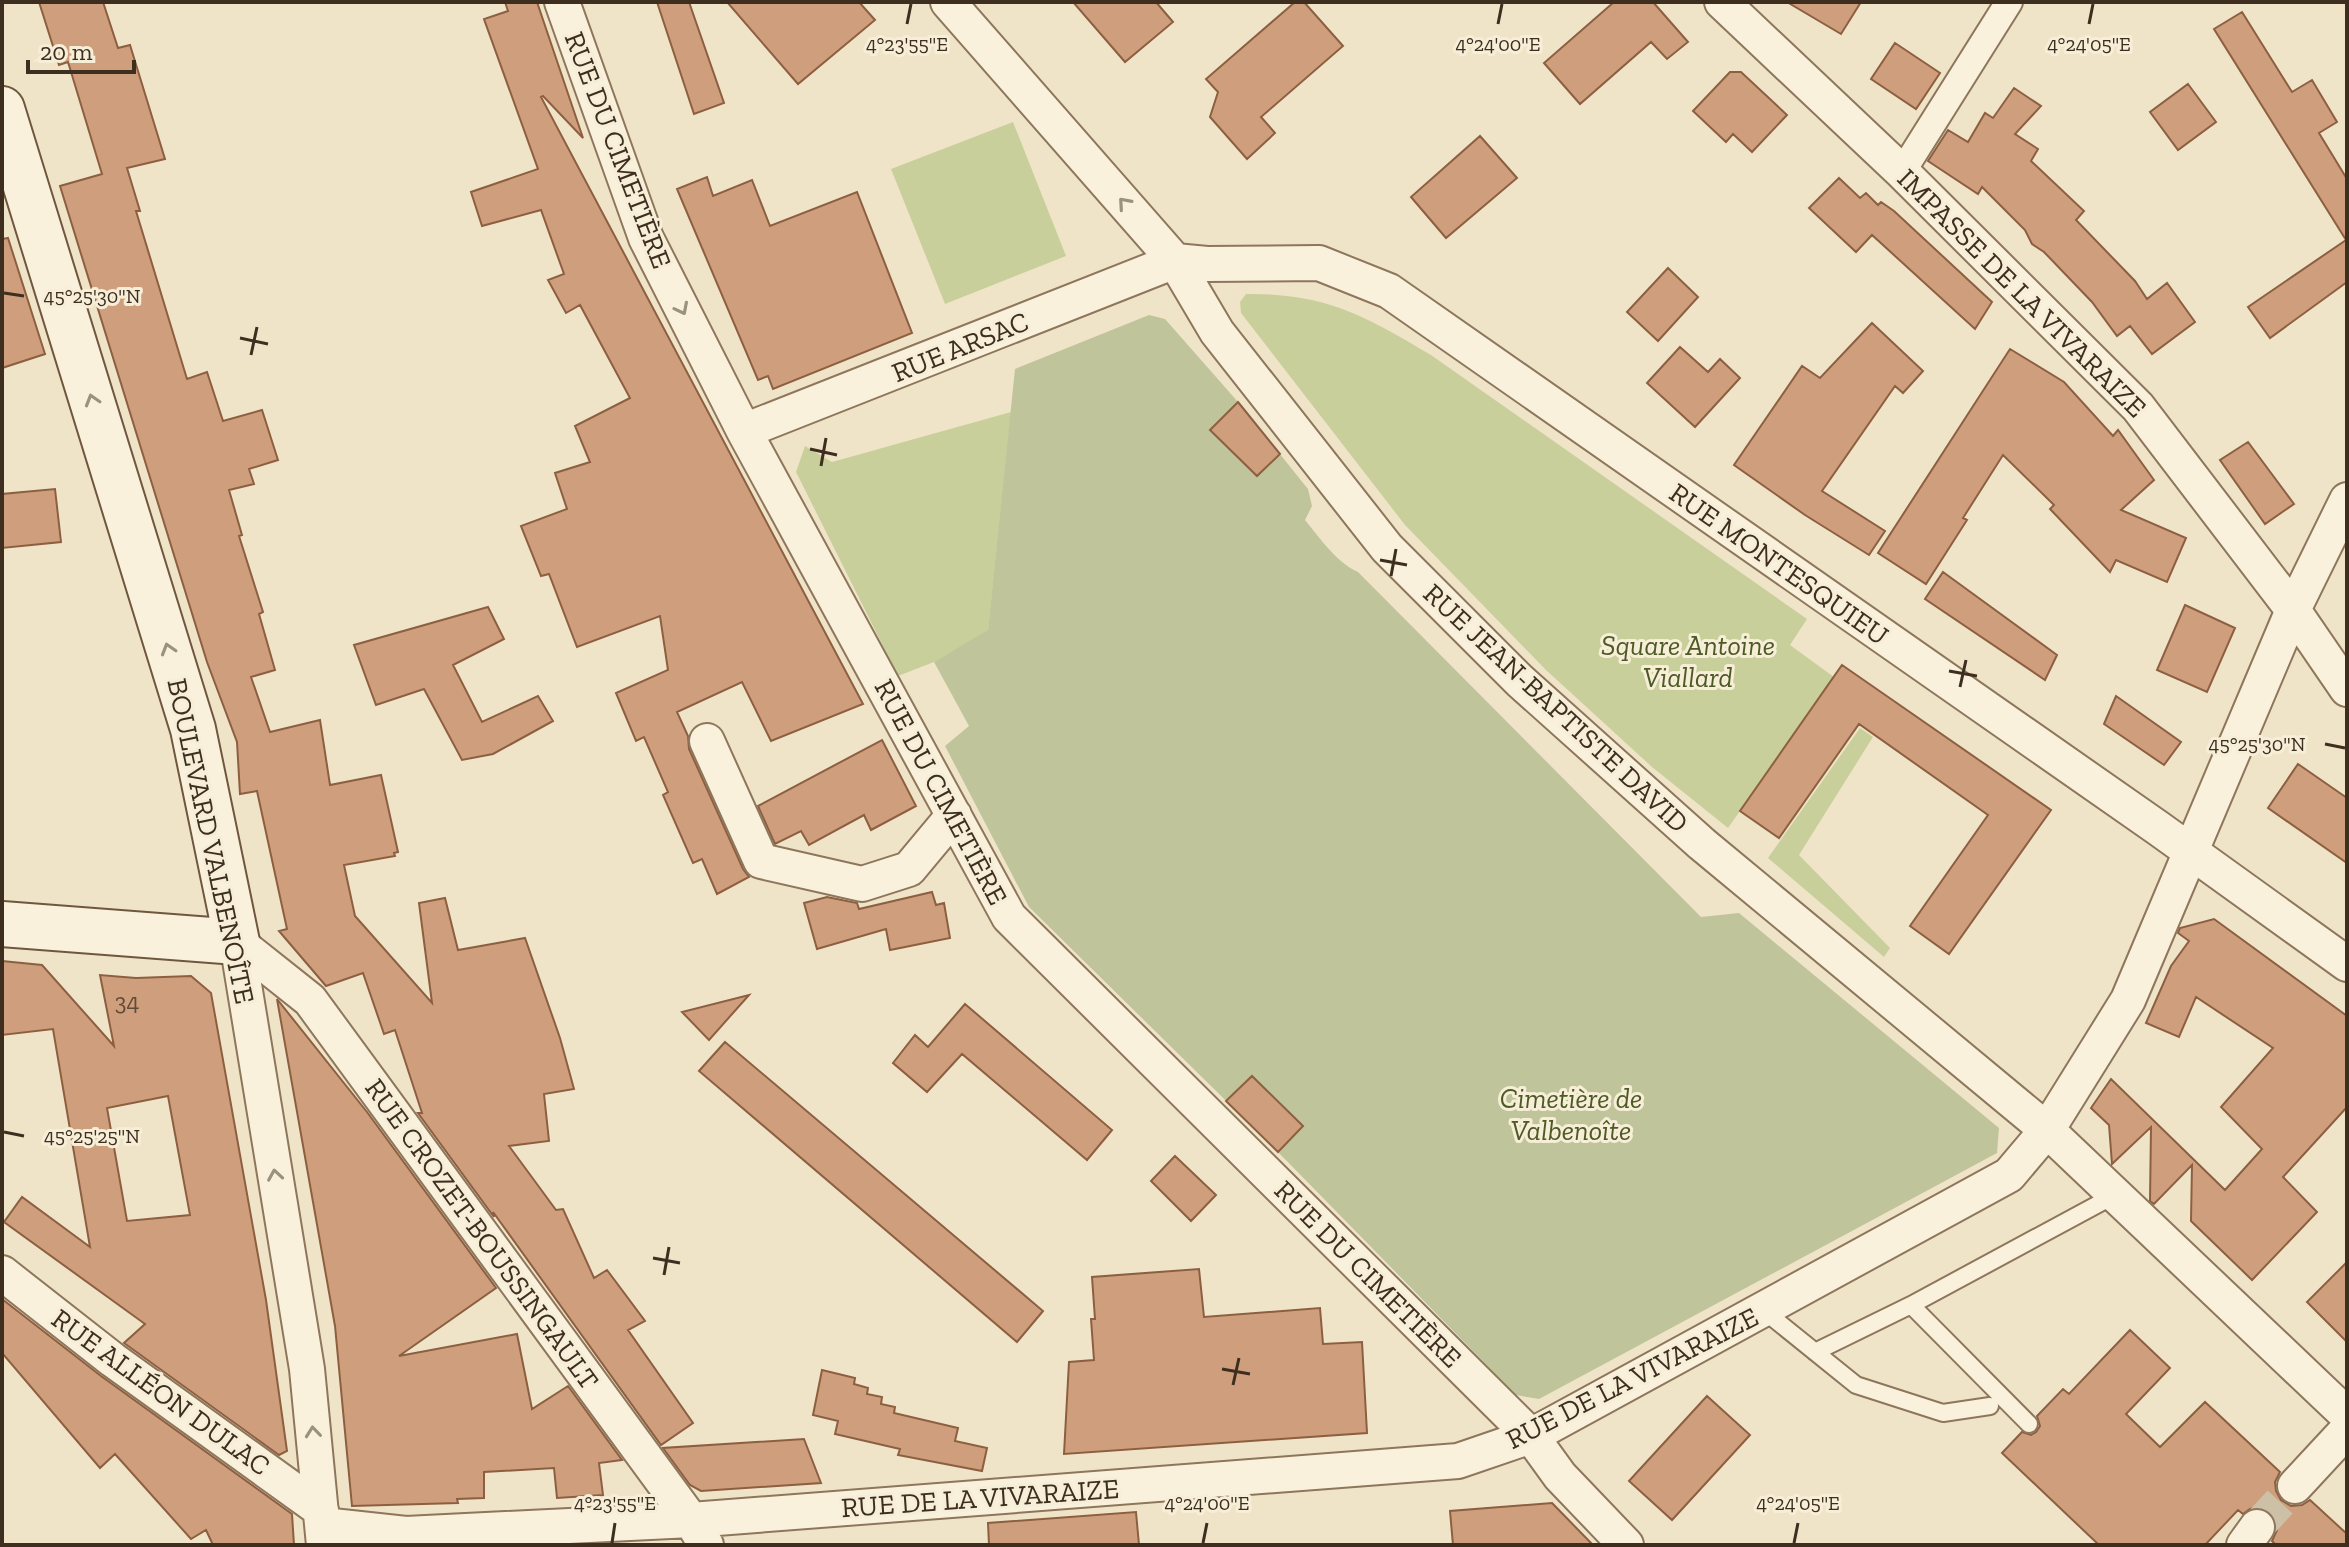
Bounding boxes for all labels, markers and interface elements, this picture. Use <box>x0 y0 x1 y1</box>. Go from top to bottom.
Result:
scale bar <box>28 24 134 74</box>
street label: RUE DU CIMETIÈRE <box>558 27 678 273</box>
text: 4°23'55"E <box>866 32 948 56</box>
text: 4°24'00"E <box>1456 32 1540 56</box>
text: 4°24'05"E <box>2047 32 2131 56</box>
text: 20 m <box>40 37 93 66</box>
street label: IMPASSE DE LA VIVARAIZE <box>1891 162 2153 424</box>
one-way arrow <box>1119 197 1134 212</box>
text: 45°25'30"N <box>44 284 141 308</box>
one-way arrow <box>672 301 687 315</box>
street label: RUE ARSAC <box>887 305 1033 389</box>
one-way arrow <box>85 394 101 407</box>
street label: RUE MONTESQUIEU <box>1663 476 1895 652</box>
street label: RUE JEAN-BAPTISTE DAVID <box>1417 577 1695 839</box>
park label: Square Antoine Viallard <box>1601 629 1775 694</box>
one-way arrow <box>161 642 177 656</box>
street label: RUE DU CIMETIÈRE <box>868 674 1014 910</box>
street label: BOULEVARD VALBENOÎTE <box>160 675 262 1007</box>
text: 45°25'30"N <box>2209 732 2306 756</box>
house number: 34 <box>115 987 139 1016</box>
street label: RUE CROZET-BOUSSINGAULT <box>358 1072 606 1396</box>
park label: Cimetière de Valbenoîte <box>1500 1082 1642 1147</box>
text: 45°25'25"N <box>44 1124 140 1148</box>
one-way arrow <box>267 1168 284 1182</box>
street label: RUE DU CIMETIÈRE <box>1268 1174 1468 1374</box>
street label: RUE DE LA VIVARAIZE <box>1500 1300 1764 1456</box>
street label: RUE ALLÉON DULAC <box>45 1302 277 1482</box>
one-way arrow <box>305 1425 322 1438</box>
street label: RUE DE LA VIVARAIZE <box>840 1472 1120 1524</box>
text: 4°23'55"E <box>574 1491 656 1515</box>
text: 4°24'00"E <box>1165 1491 1249 1515</box>
text: 4°24'05"E <box>1756 1491 1840 1515</box>

